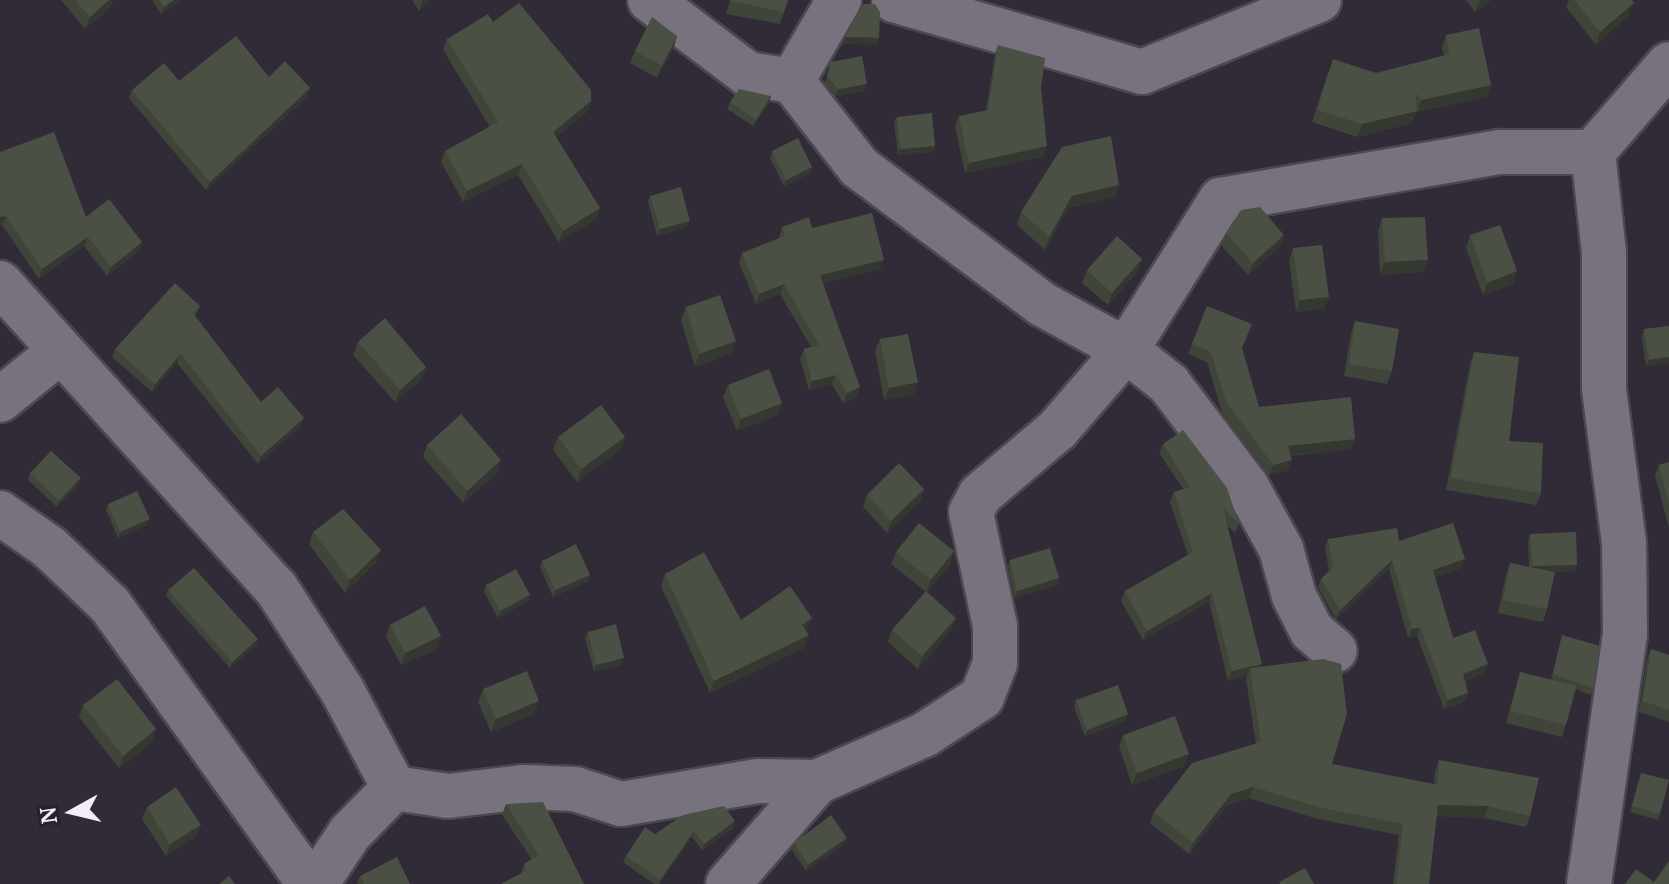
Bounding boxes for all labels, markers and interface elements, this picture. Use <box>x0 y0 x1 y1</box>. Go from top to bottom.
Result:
north arrow <box>32 772 112 852</box>
text: N <box>32 805 63 826</box>

